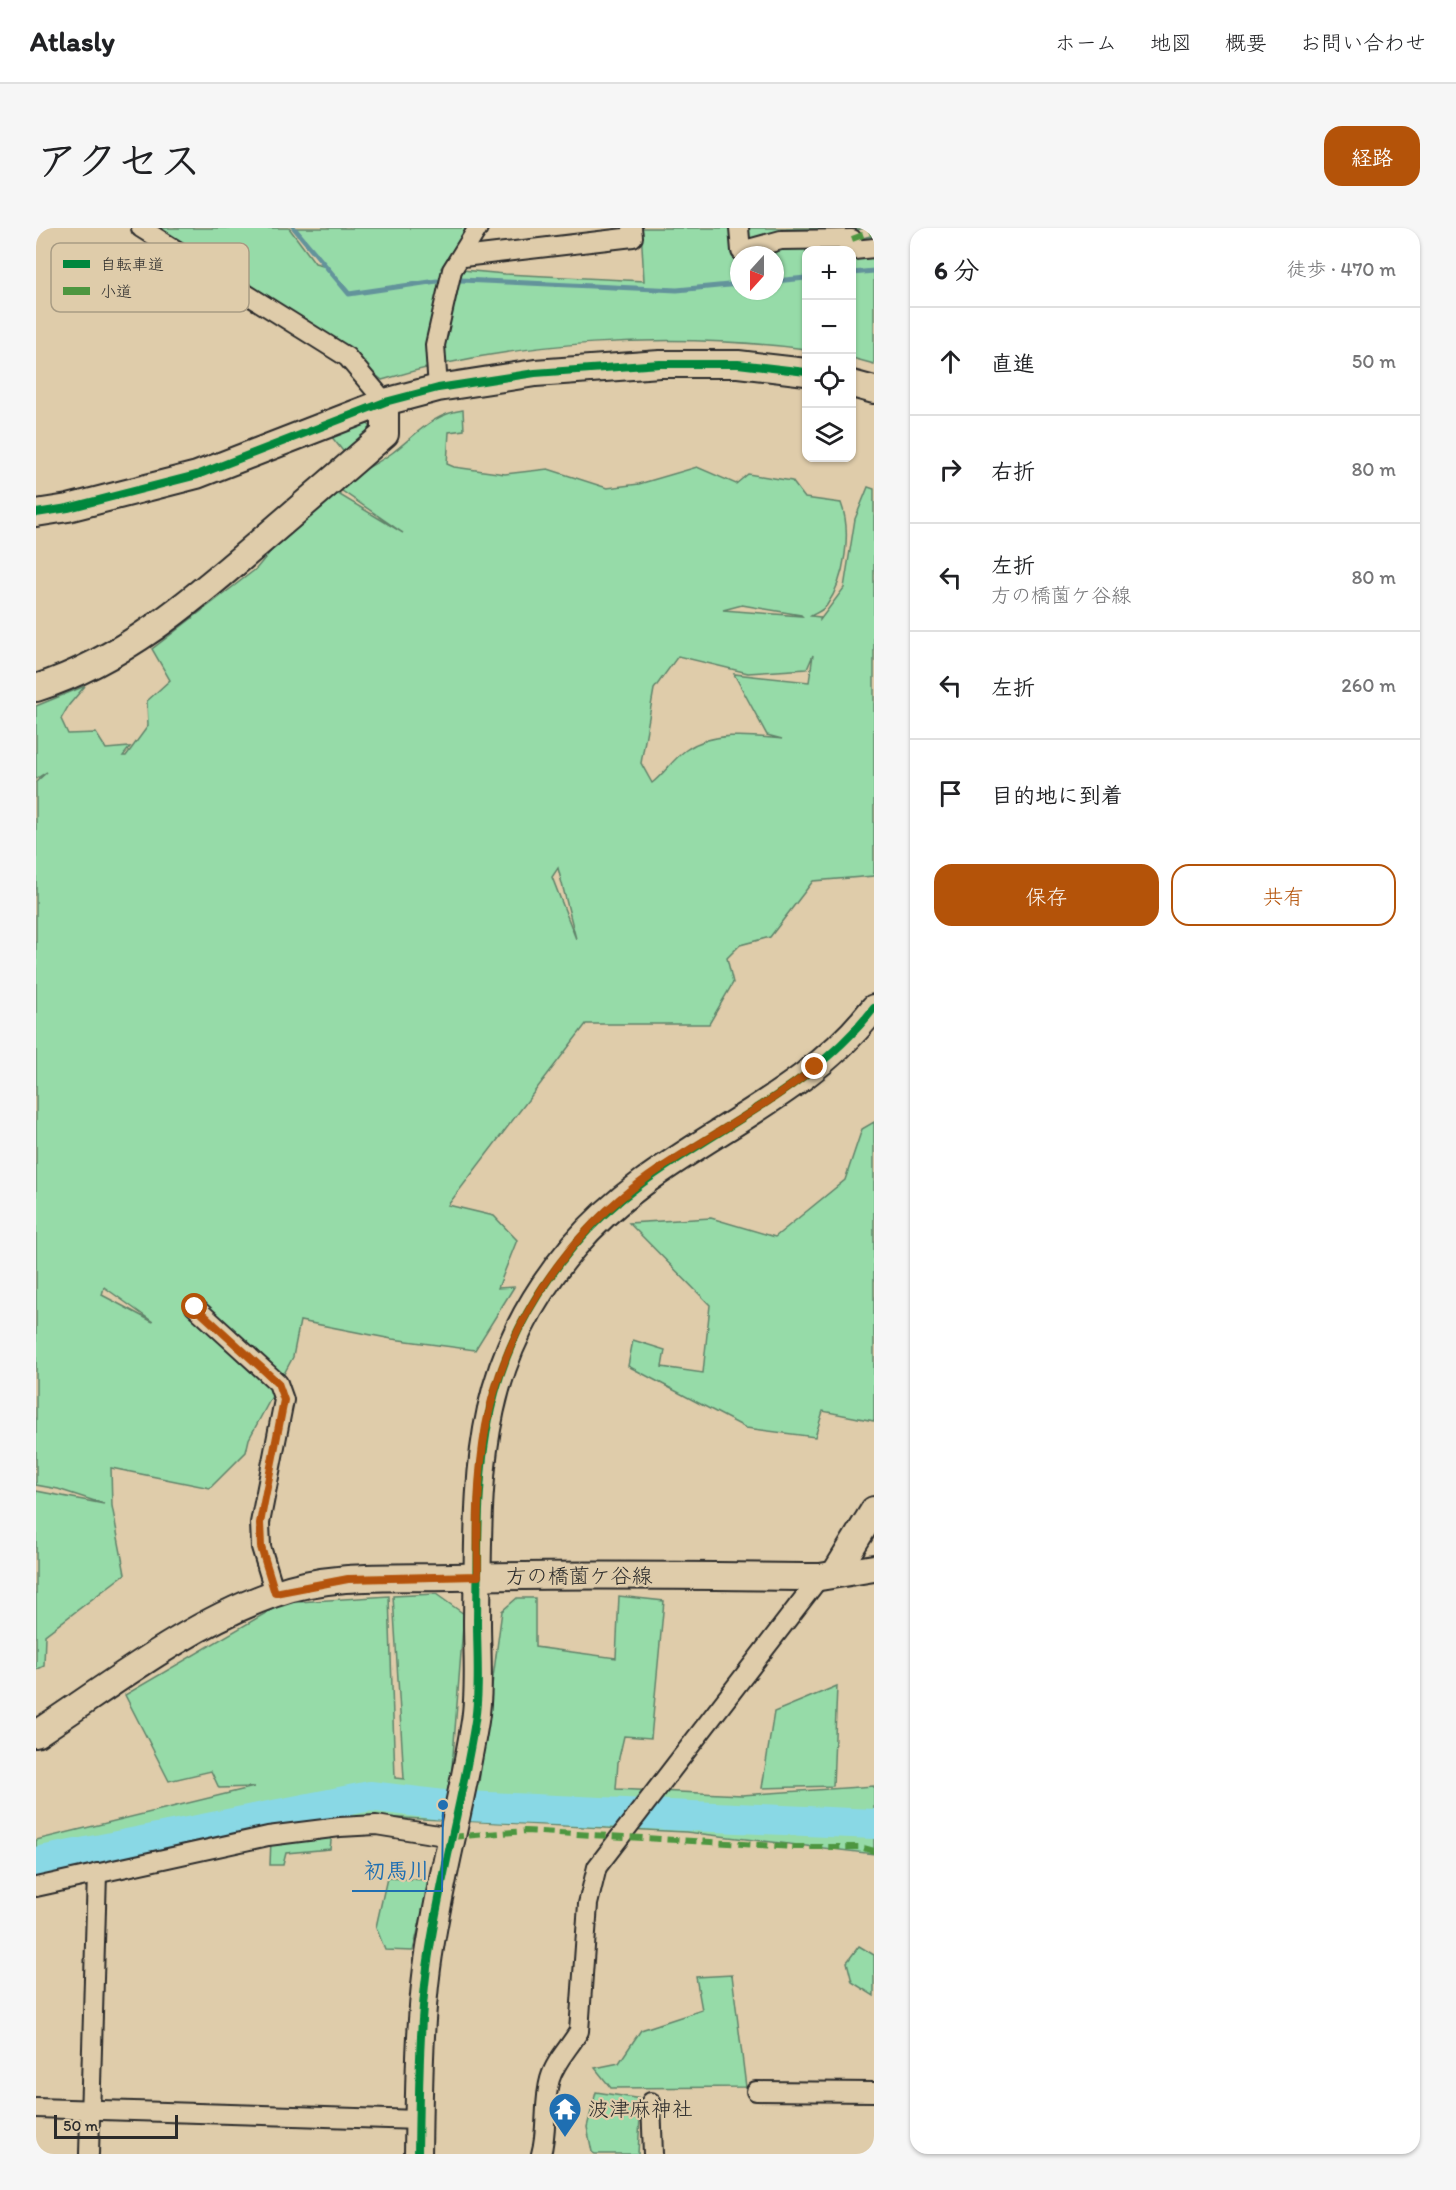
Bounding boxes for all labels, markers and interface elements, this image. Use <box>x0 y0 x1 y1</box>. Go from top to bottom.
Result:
text: Atlasly <box>30 24 115 58</box>
text: ホーム <box>1055 30 1117 55</box>
text: 地図 <box>1150 30 1192 55</box>
text: 概要 <box>1225 30 1267 55</box>
text: お問い合わせ <box>1300 30 1426 55</box>
button: 経路 <box>1324 126 1420 186</box>
text: アクセス <box>36 135 201 186</box>
legend <box>51 243 249 312</box>
north arrow <box>730 246 784 300</box>
map controls <box>802 246 856 462</box>
button: + <box>802 246 856 300</box>
text: 6 分 <box>934 254 980 286</box>
text: 自転車道 <box>100 255 164 274</box>
text: 徒歩 · 470 m <box>1287 257 1396 281</box>
text: 小道 <box>100 282 132 301</box>
button: − <box>802 300 856 354</box>
icon: ahead <box>934 345 967 378</box>
text: 50 m <box>1352 349 1396 373</box>
text: 直進 <box>991 350 1035 377</box>
button: locate <box>802 354 856 408</box>
button: layers <box>802 408 856 462</box>
icon: right <box>934 453 967 486</box>
text: 80 m <box>1351 457 1396 481</box>
text: 右折 <box>991 458 1035 485</box>
text: 左折 <box>991 552 1035 579</box>
icon: left <box>934 561 967 594</box>
text: 80 m <box>1351 565 1396 589</box>
text: 方の橋薗ケ谷線 <box>991 583 1131 607</box>
icon: left <box>934 669 967 702</box>
text: 260 m <box>1341 673 1396 697</box>
text: 左折 <box>991 674 1035 701</box>
icon: arrive <box>934 777 967 810</box>
text: 目的地に到着 <box>991 782 1123 809</box>
button: 保存 <box>934 864 1159 926</box>
button: 共有 <box>1171 864 1396 926</box>
route end <box>801 1053 827 1079</box>
route start <box>181 1293 207 1319</box>
street label: 方の橋薗ケ谷線 <box>506 1563 653 1588</box>
callout: 初馬川 <box>352 1851 442 1891</box>
text: 初馬川 <box>364 1857 430 1884</box>
temple icon: 波津麻神社 <box>547 2091 583 2138</box>
place label: 波津麻神社 <box>588 2096 693 2121</box>
scale bar <box>54 2112 178 2140</box>
text: 50 m <box>63 2116 98 2135</box>

